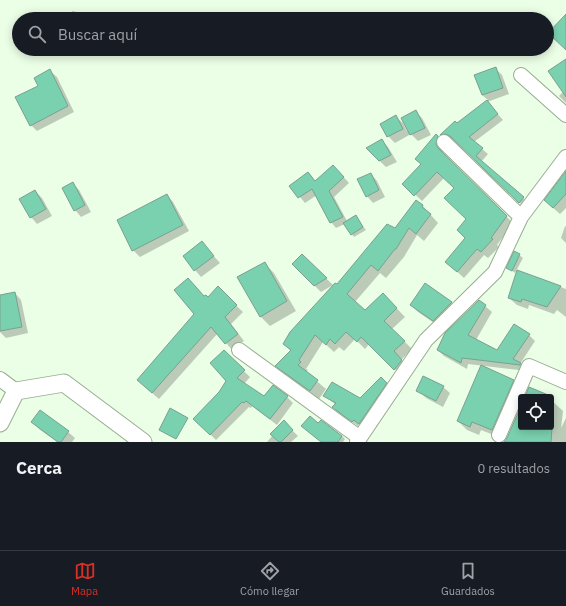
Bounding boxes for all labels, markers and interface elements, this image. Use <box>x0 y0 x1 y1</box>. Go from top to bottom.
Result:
search box <box>12 12 554 56</box>
icon: search <box>26 23 48 45</box>
text: Buscar aquí <box>58 25 137 44</box>
map controls <box>518 394 554 430</box>
button: locate <box>518 394 554 430</box>
text: Cerca <box>16 457 62 479</box>
text: 0 resultados <box>477 460 550 477</box>
tab: Mapa <box>71 560 98 598</box>
tab: Cómo llegar <box>240 560 299 598</box>
tab: Guardados <box>441 560 495 598</box>

